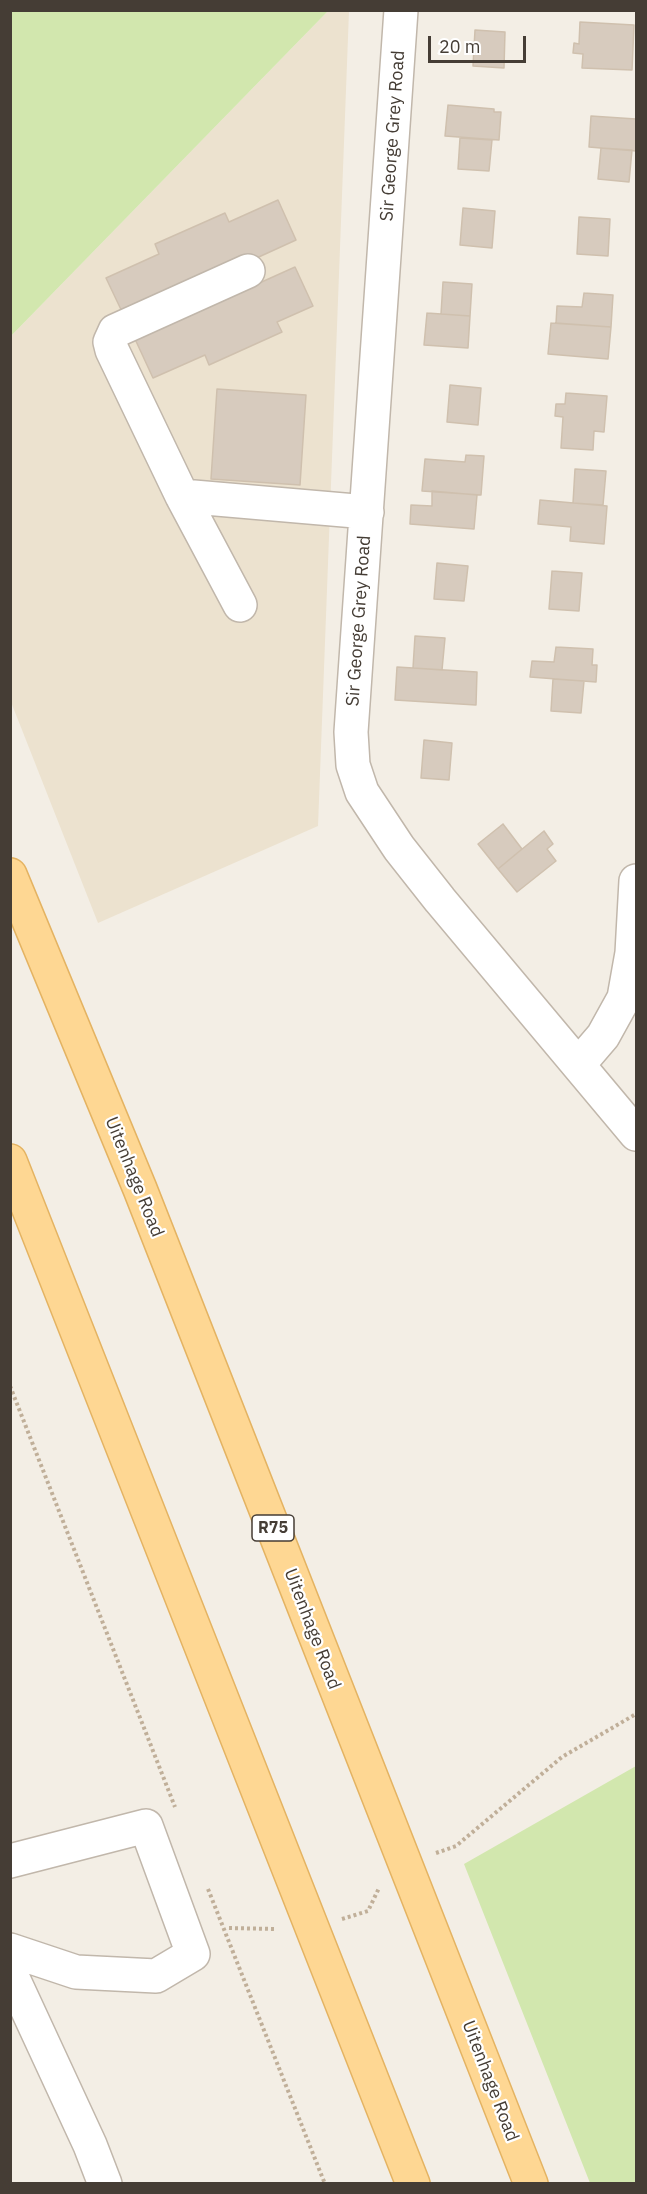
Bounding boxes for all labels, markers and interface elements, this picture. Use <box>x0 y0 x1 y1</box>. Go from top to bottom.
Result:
scale bar <box>431 24 528 62</box>
text: 20 m <box>439 35 481 58</box>
street label: Sir George Grey Road <box>376 50 410 222</box>
street label: Sir George Grey Road <box>342 535 376 707</box>
street label: Uitenhage Road <box>100 1114 168 1240</box>
road number: R75 <box>252 1515 294 1541</box>
street label: Uitenhage Road <box>279 1565 345 1693</box>
street label: Uitenhage Road <box>457 2017 523 2145</box>

